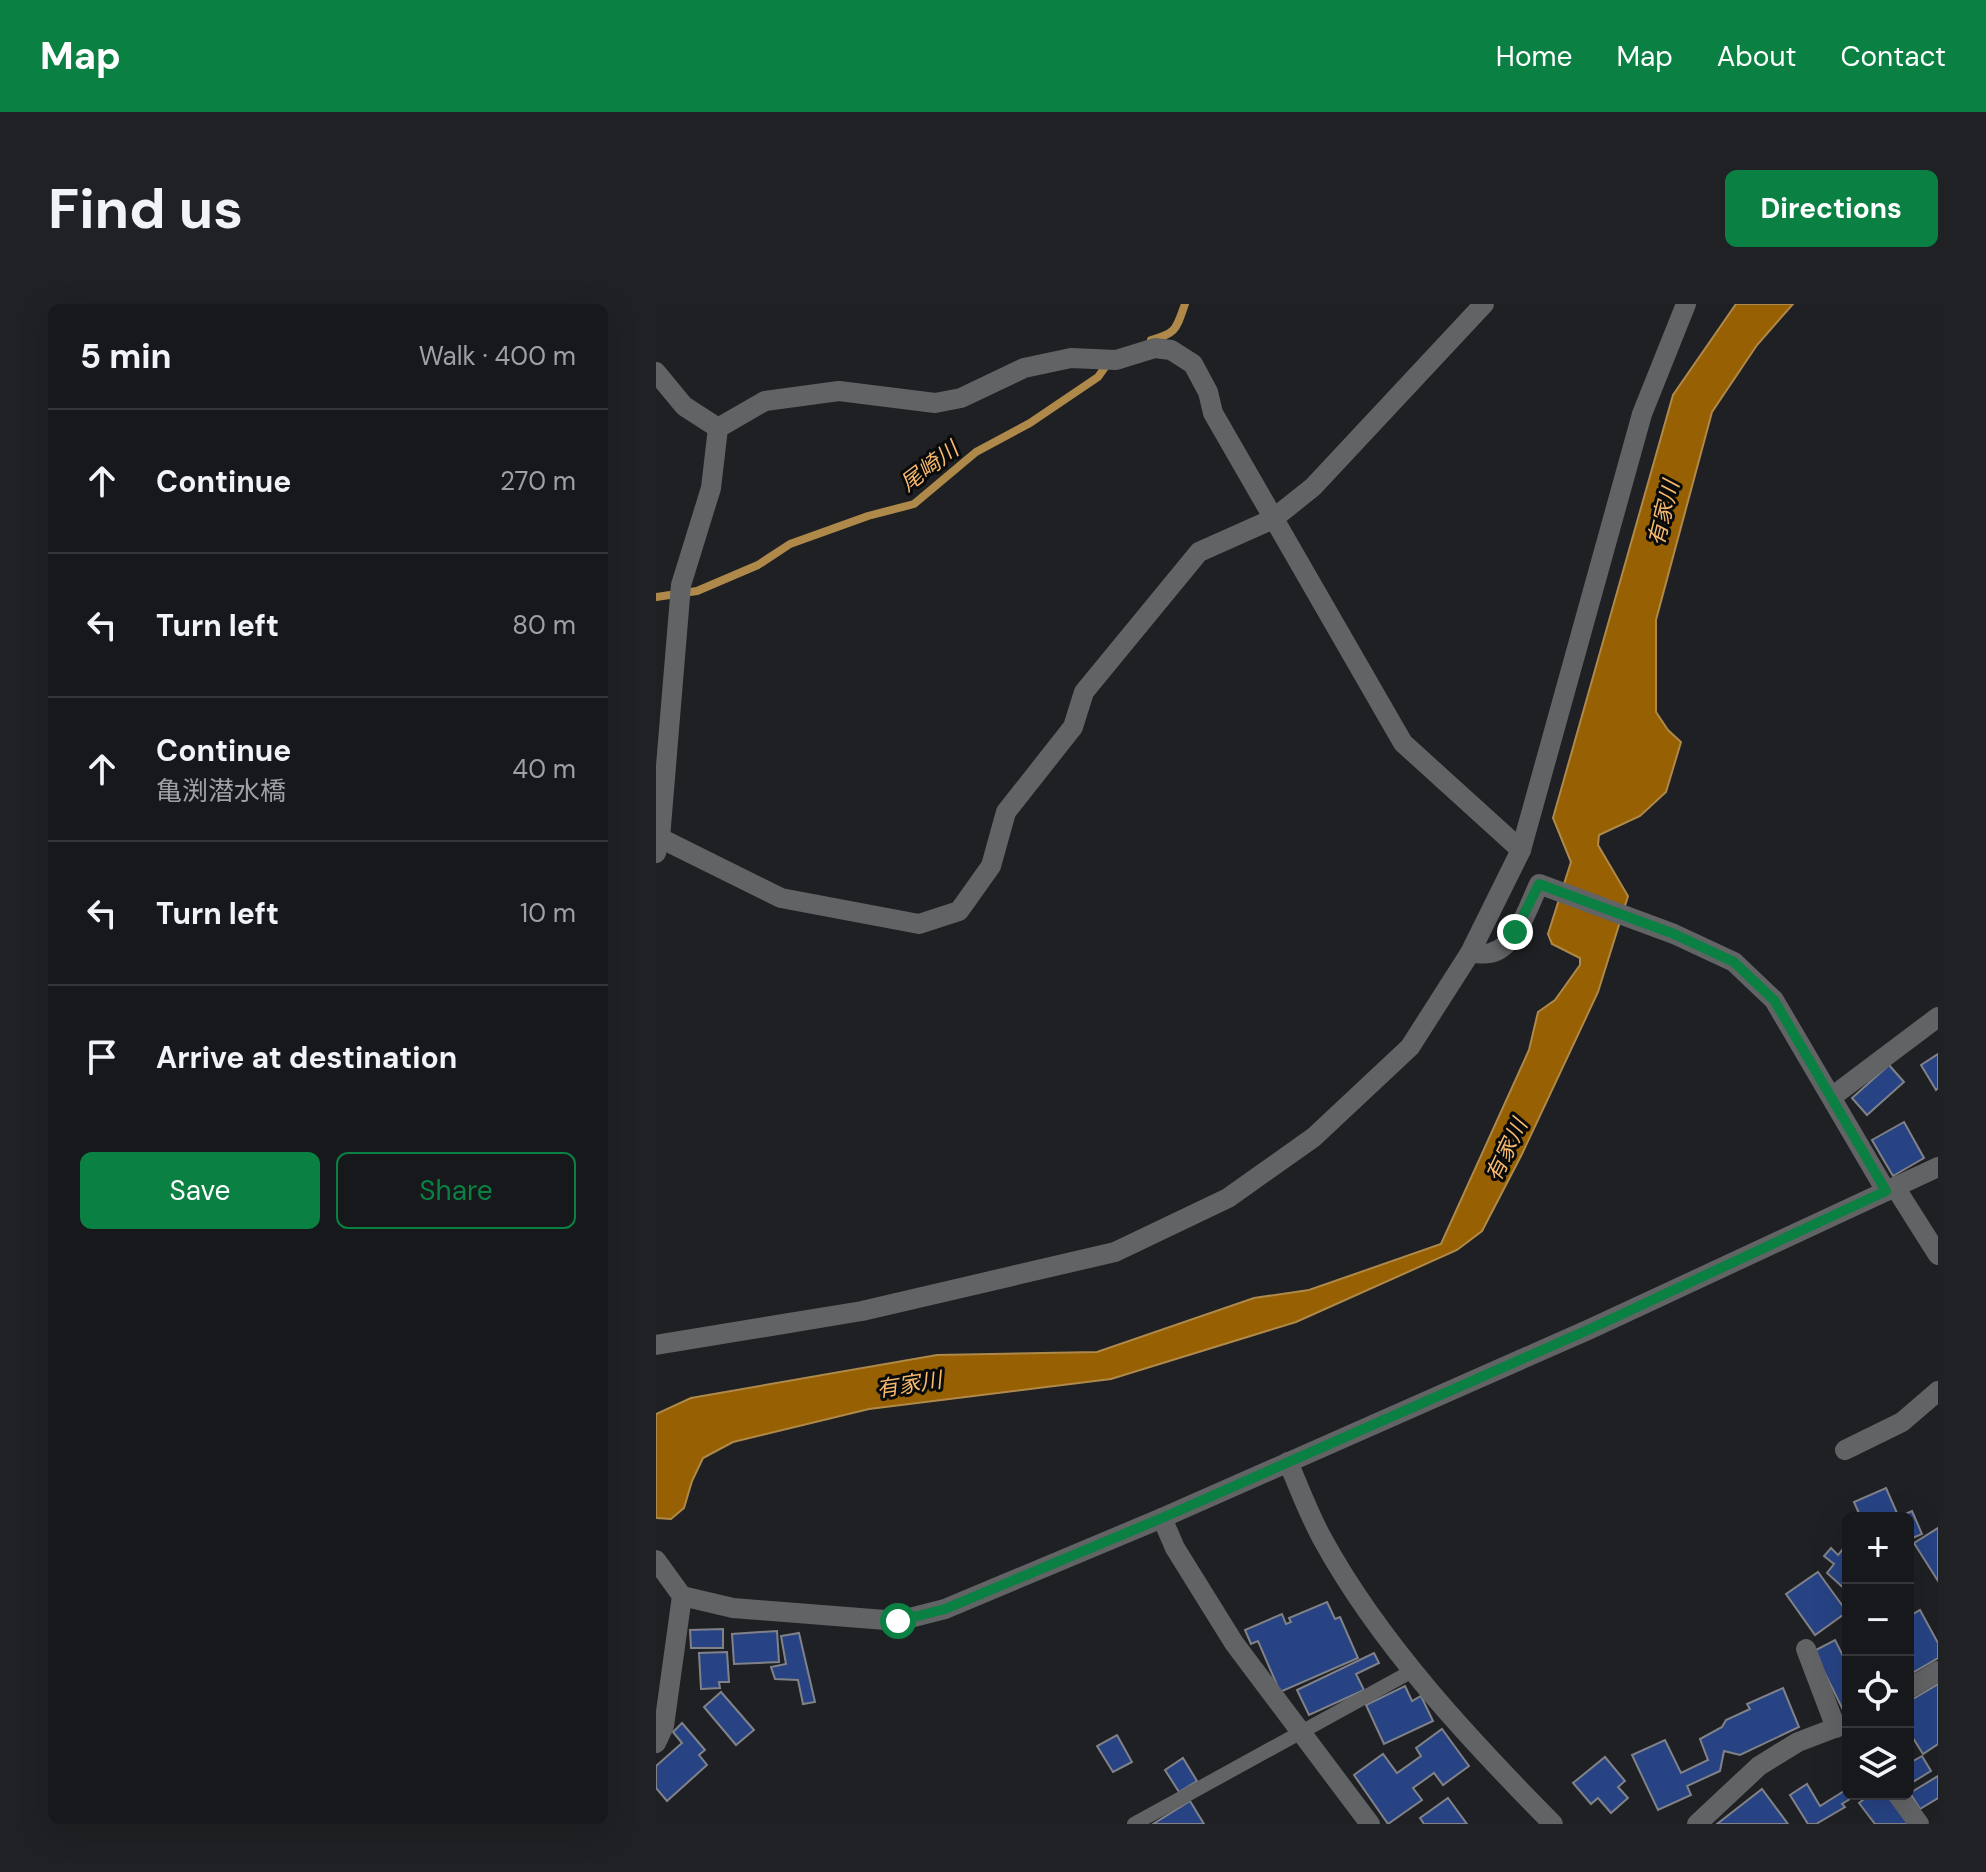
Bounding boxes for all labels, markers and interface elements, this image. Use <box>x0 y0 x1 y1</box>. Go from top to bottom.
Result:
text: Map <box>40 31 121 81</box>
text: Home <box>1496 38 1572 75</box>
text: Map <box>1616 38 1673 75</box>
text: About <box>1717 38 1796 75</box>
text: Contact <box>1840 38 1946 75</box>
button: Directions <box>1725 170 1938 247</box>
text: Find us <box>48 172 243 245</box>
text: 5 min <box>80 334 171 379</box>
text: Walk · 400 m <box>419 339 576 373</box>
water label: 尾崎川 <box>894 434 966 498</box>
icon: ahead <box>80 459 124 503</box>
text: Continue <box>156 462 291 501</box>
text: 270 m <box>500 464 576 498</box>
water label: 有家川 <box>1641 476 1686 549</box>
icon: left <box>80 603 124 647</box>
text: Turn left <box>156 606 279 645</box>
text: 80 m <box>512 608 576 642</box>
text: Continue <box>156 731 291 770</box>
icon: ahead <box>80 747 124 791</box>
text: 40 m <box>512 752 576 786</box>
text: 亀渕潜水橋 <box>156 774 286 808</box>
icon: left <box>80 891 124 935</box>
text: Turn left <box>156 894 279 933</box>
text: 10 m <box>520 896 576 930</box>
route end <box>1497 914 1533 950</box>
icon: arrive <box>80 1035 124 1079</box>
text: Arrive at destination <box>156 1038 457 1077</box>
water label: 有家川 <box>1479 1112 1535 1186</box>
button: Save <box>80 1152 320 1229</box>
button: Share <box>336 1152 576 1229</box>
water label: 有家川 <box>874 1365 946 1404</box>
map controls <box>1842 1512 1914 1800</box>
button: + <box>1842 1512 1914 1584</box>
button: − <box>1842 1584 1914 1656</box>
route start <box>880 1603 916 1639</box>
button: locate <box>1842 1656 1914 1728</box>
button: layers <box>1842 1728 1914 1800</box>

